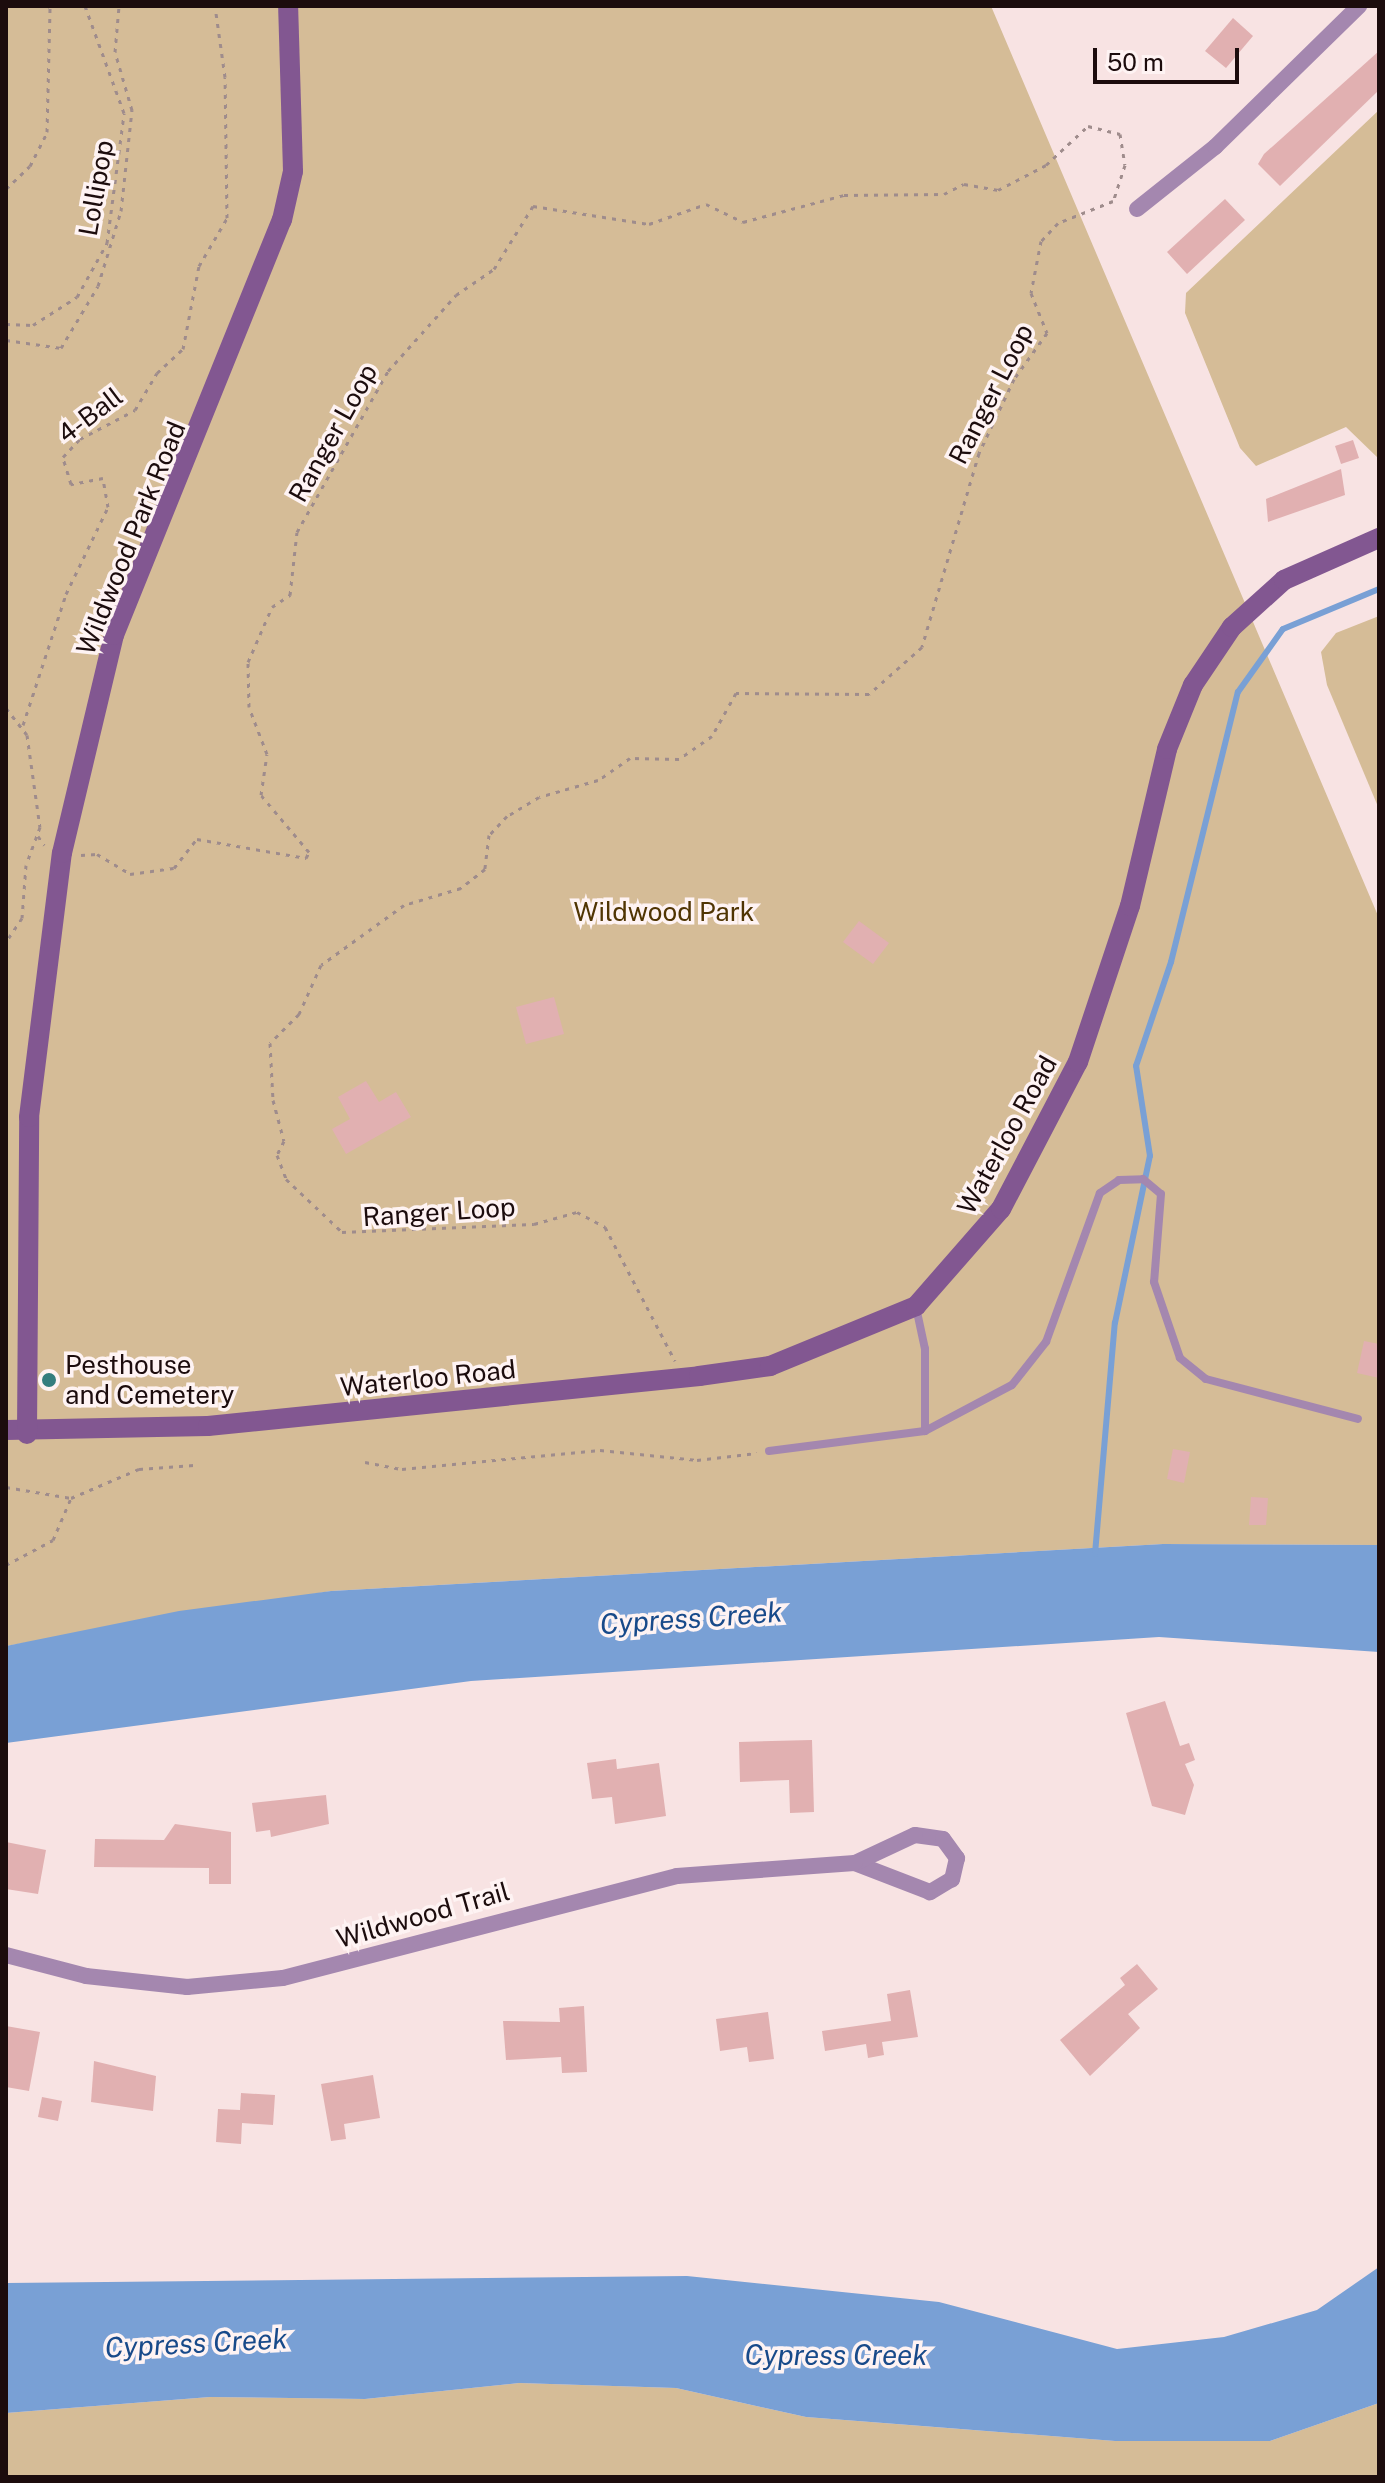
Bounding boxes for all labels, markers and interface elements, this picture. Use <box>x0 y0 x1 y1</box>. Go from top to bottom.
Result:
scale bar <box>1097 32 1243 82</box>
text: 50 m <box>1107 48 1164 76</box>
street label: Lollipop <box>72 138 120 238</box>
street label: Ranger Loop <box>942 319 1040 469</box>
street label: Ranger Loop <box>282 358 384 508</box>
street label: 4-Ball <box>51 380 129 450</box>
street label: Wildwood Park Road <box>70 417 192 659</box>
park label: Wildwood Park <box>574 896 754 928</box>
street label: Waterloo Road <box>951 1050 1063 1220</box>
street label: Ranger Loop <box>362 1191 516 1233</box>
place label: Pesthouse and Cemetery <box>65 1349 234 1410</box>
street label: Waterloo Road <box>339 1353 517 1403</box>
marker: Pesthouse and Cemetery <box>40 1371 58 1389</box>
water label: Cypress Creek <box>599 1595 783 1641</box>
street label: Wildwood Trail <box>333 1875 513 1955</box>
water label: Cypress Creek <box>104 2321 288 2365</box>
water label: Cypress Creek <box>744 2338 928 2372</box>

